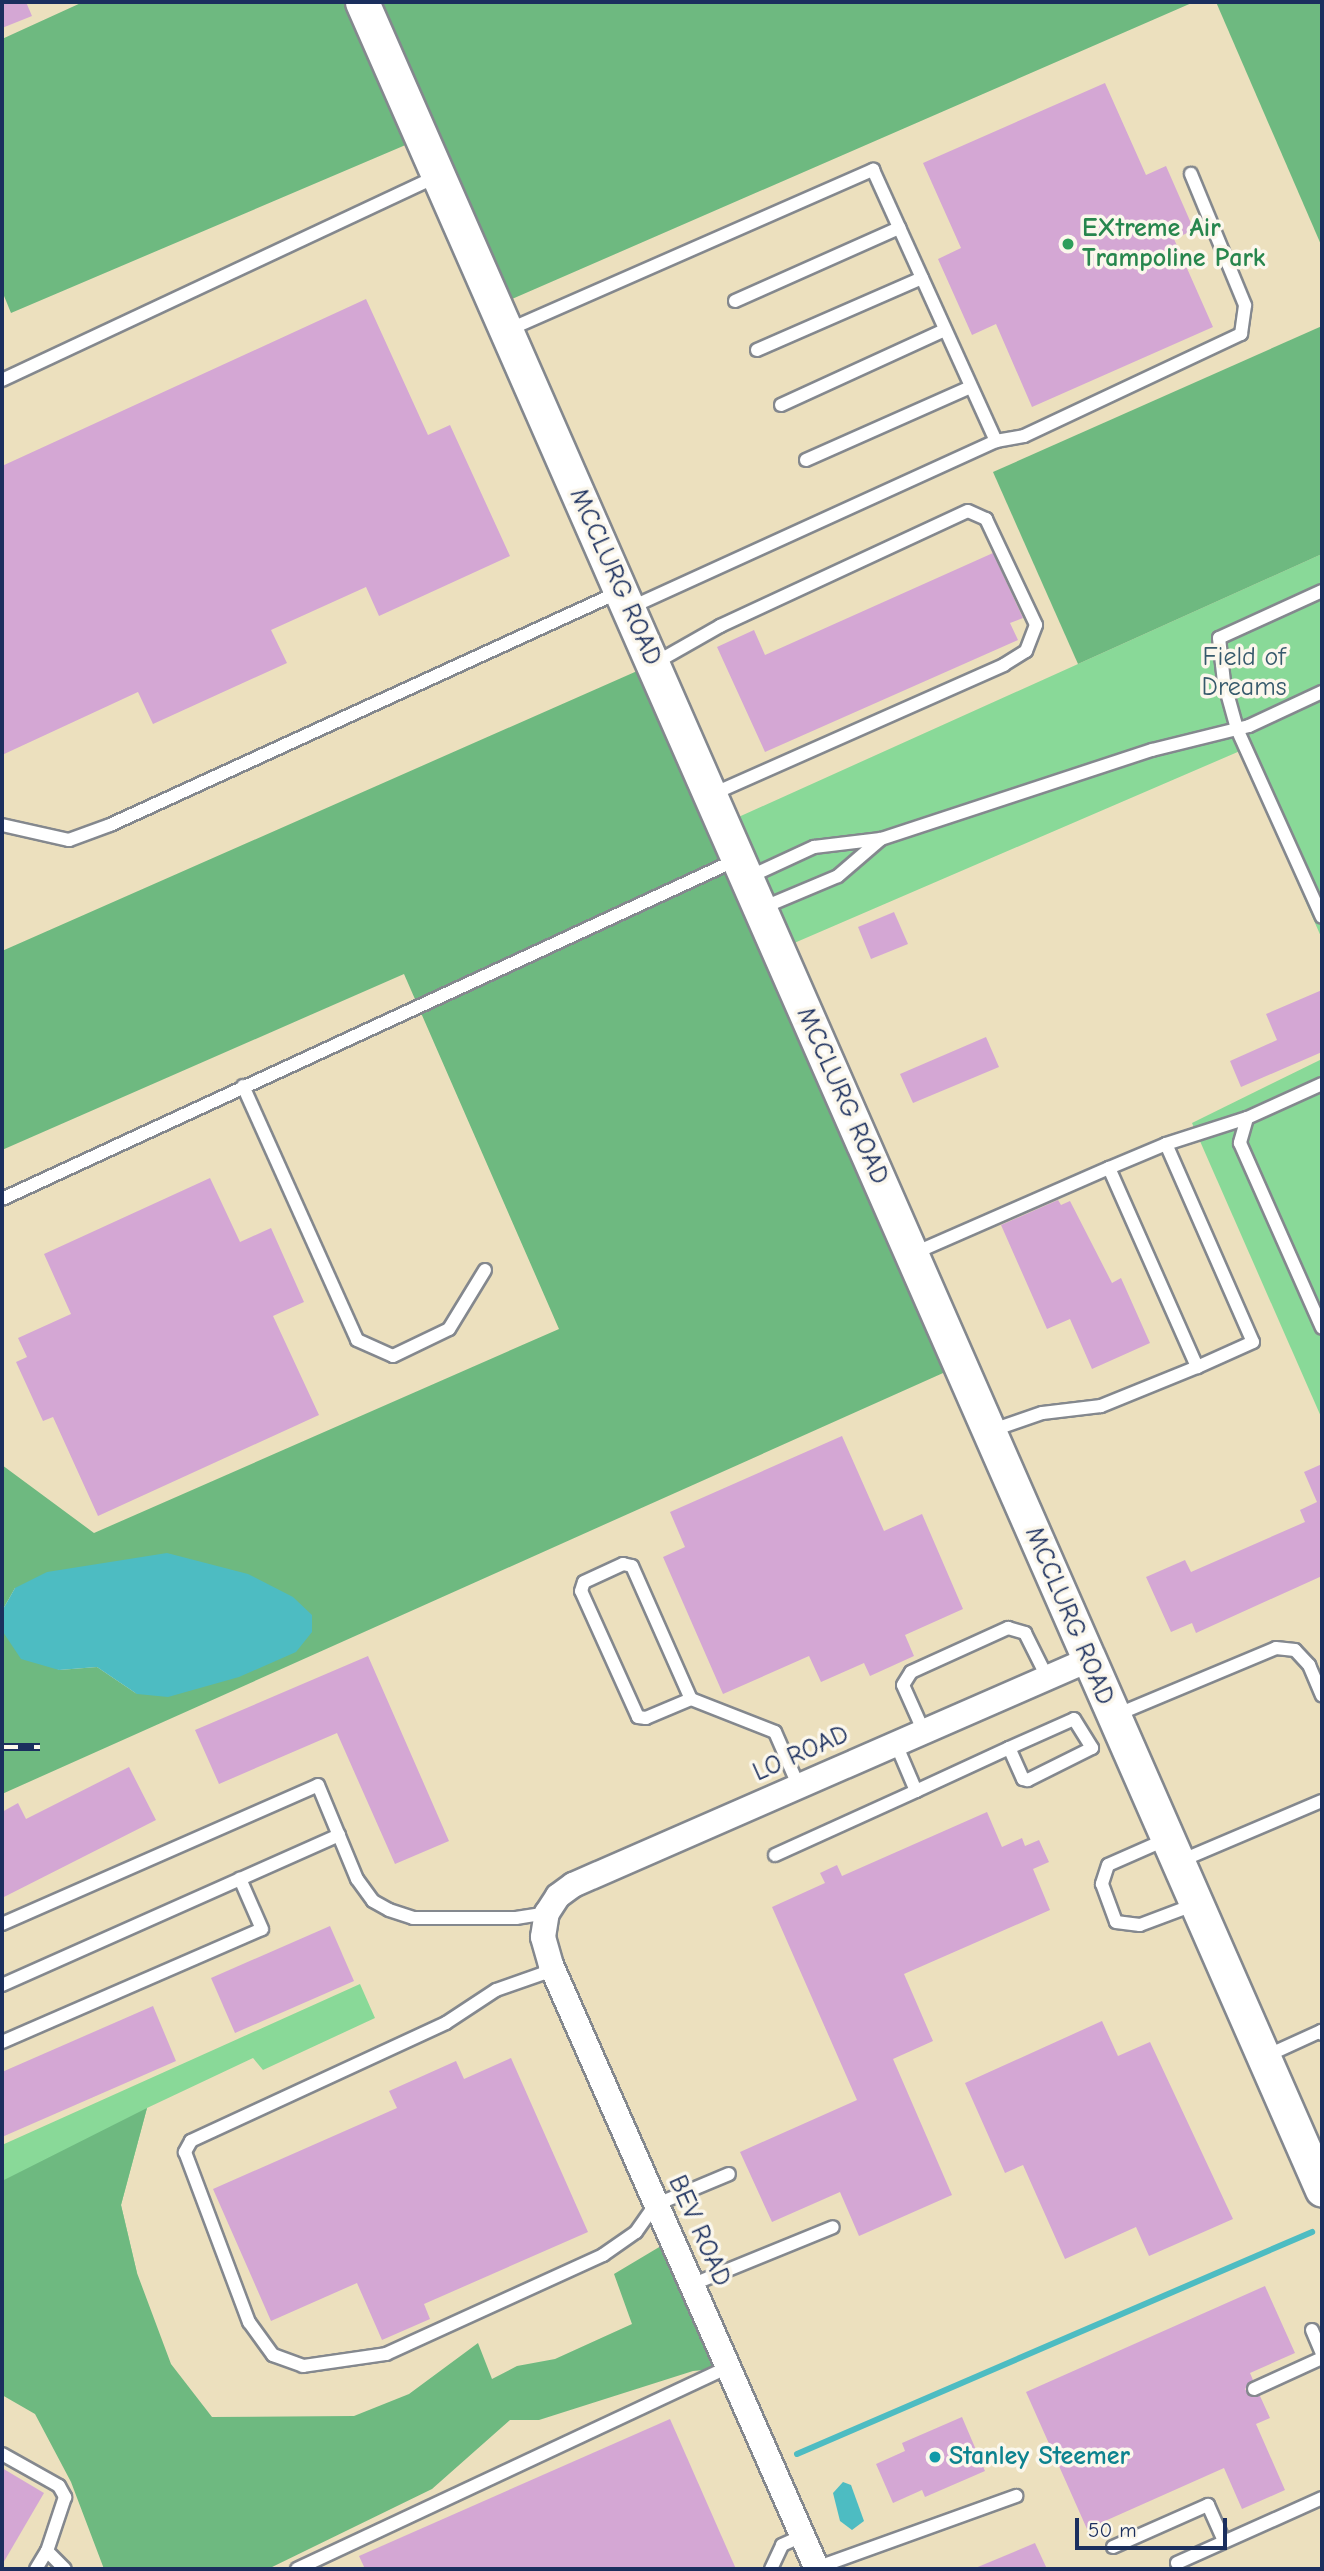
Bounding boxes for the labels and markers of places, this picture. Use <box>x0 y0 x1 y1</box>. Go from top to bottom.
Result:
place label: EXtreme Air Trampoline Park <box>1082 213 1266 274</box>
marker: EXtreme Air Trampoline Park <box>1060 236 1076 252</box>
place label: Stanley Steemer <box>949 2441 1130 2473</box>
marker: Stanley Steemer <box>927 2449 943 2465</box>

